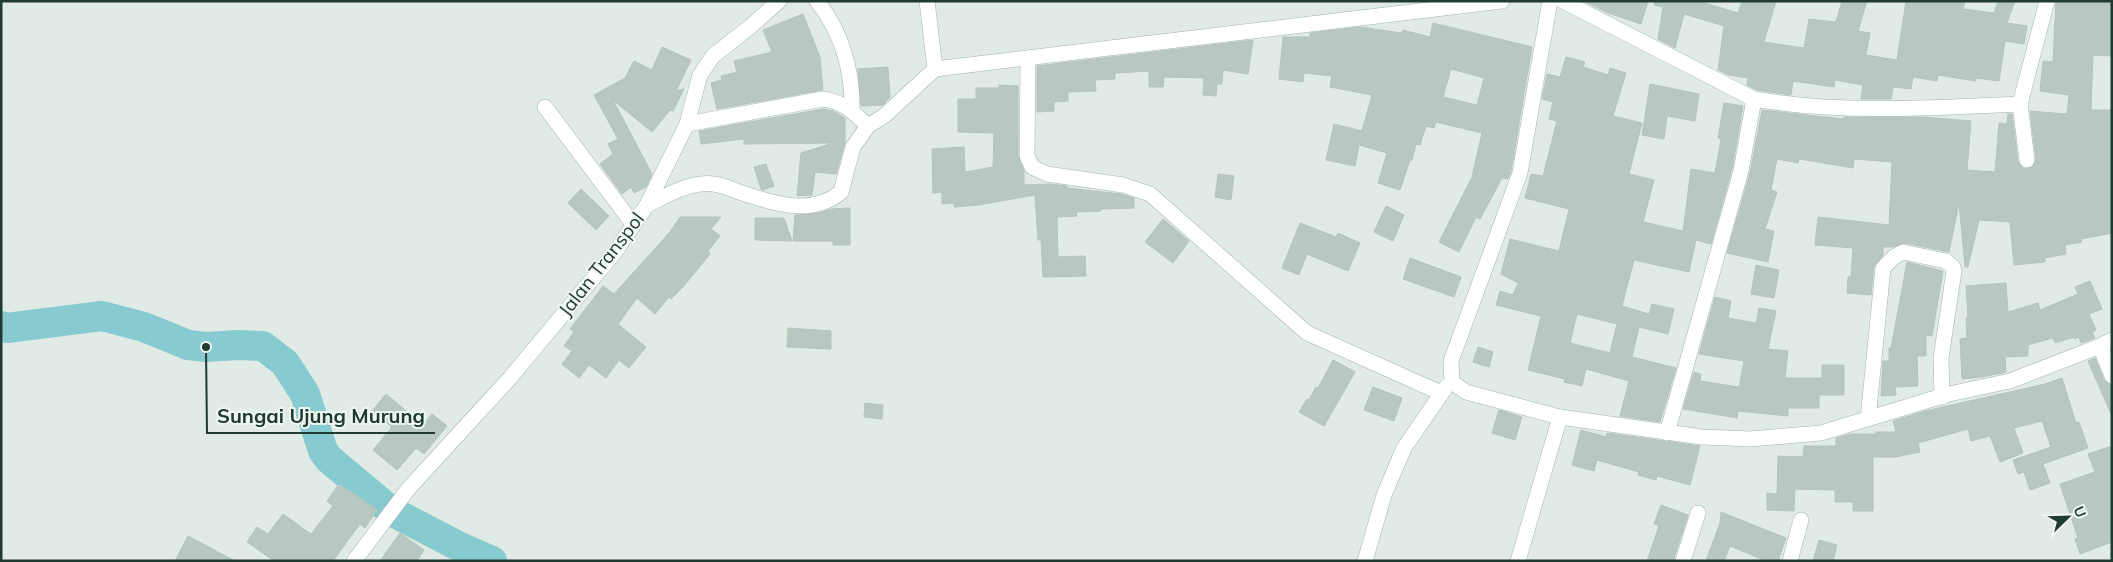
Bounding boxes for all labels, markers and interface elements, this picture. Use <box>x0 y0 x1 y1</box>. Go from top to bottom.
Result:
street label: Jalan Transpol <box>553 207 649 321</box>
callout: Sungai Ujung Murung <box>207 398 435 433</box>
text: Sungai Ujung Murung <box>217 403 425 428</box>
north arrow <box>2043 492 2093 542</box>
text: U <box>2070 504 2090 520</box>

